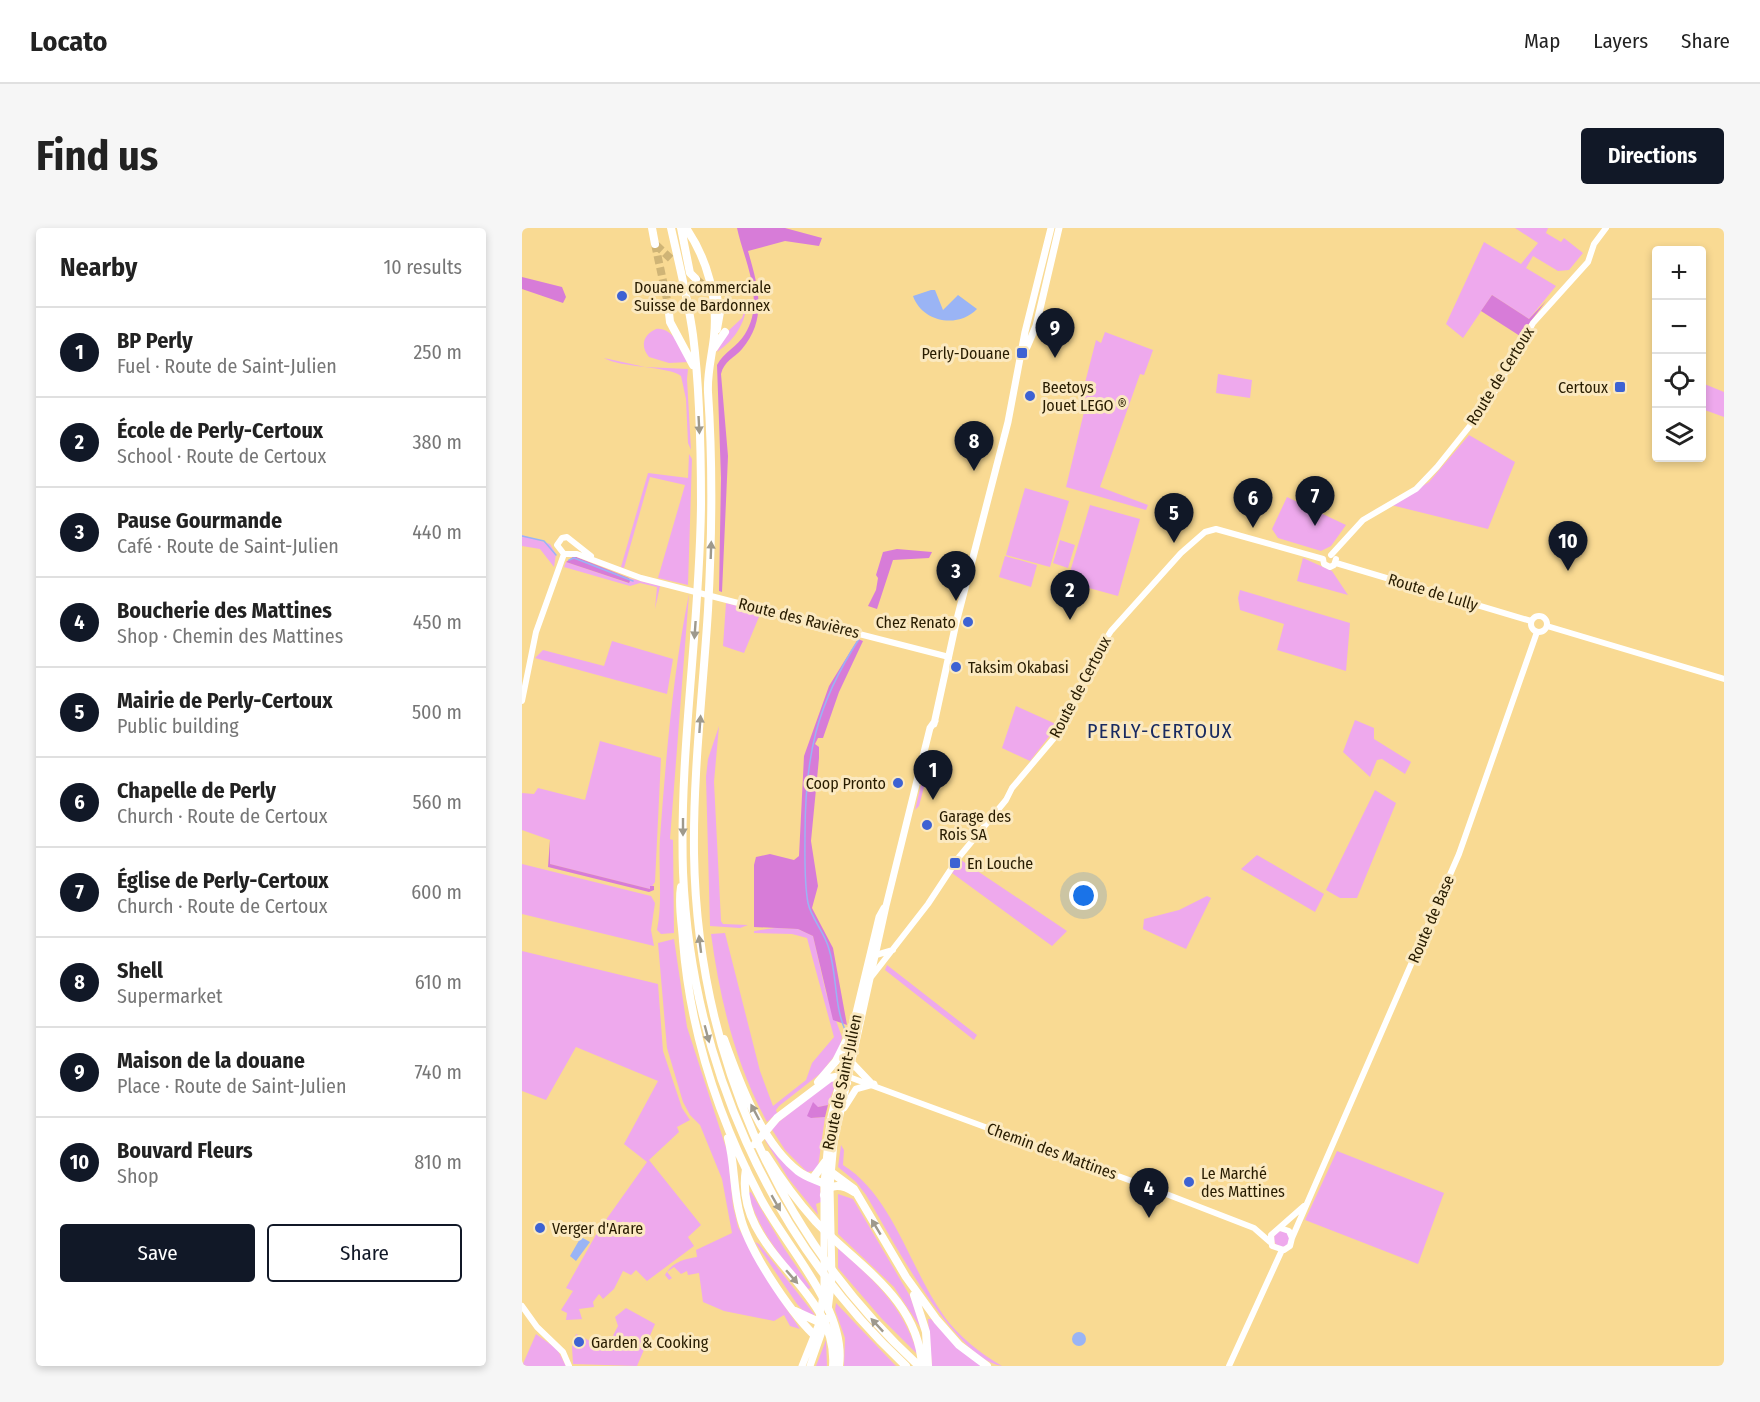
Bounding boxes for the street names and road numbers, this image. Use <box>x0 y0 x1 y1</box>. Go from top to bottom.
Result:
street label: Route de Certoux <box>1462 323 1538 429</box>
street label: Route de Lully <box>1386 569 1481 615</box>
street label: Route des Ravières <box>736 594 862 642</box>
street label: Route de Certoux <box>1045 633 1115 741</box>
street label: Route de Base <box>1404 872 1458 966</box>
street label: Route de Saint-Julien <box>818 1012 866 1152</box>
street label: Chemin des Mattines <box>984 1119 1120 1183</box>

